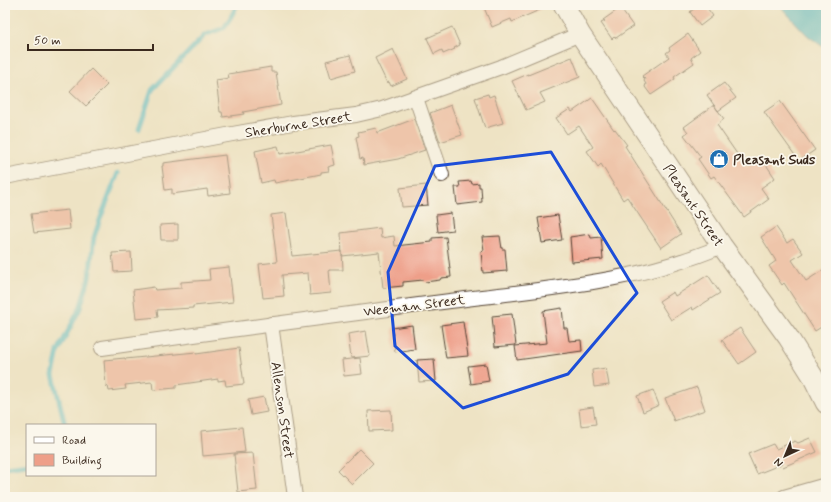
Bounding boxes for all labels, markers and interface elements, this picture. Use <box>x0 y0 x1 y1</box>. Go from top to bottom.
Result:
scale bar <box>28 26 153 52</box>
text: 50 m <box>34 33 61 49</box>
street label: Sherburne Street <box>244 108 353 142</box>
shop icon: Pleasant Suds <box>708 148 730 170</box>
place label: Pleasant Suds <box>733 151 816 169</box>
street label: Pleasant Street <box>659 161 728 251</box>
street label: Weeman Street <box>362 291 467 321</box>
street label: Allenson Street <box>266 360 298 460</box>
legend <box>26 424 156 476</box>
text: Road <box>62 433 86 449</box>
north arrow <box>765 436 805 476</box>
text: Building <box>62 453 102 470</box>
text: N <box>771 455 786 470</box>

